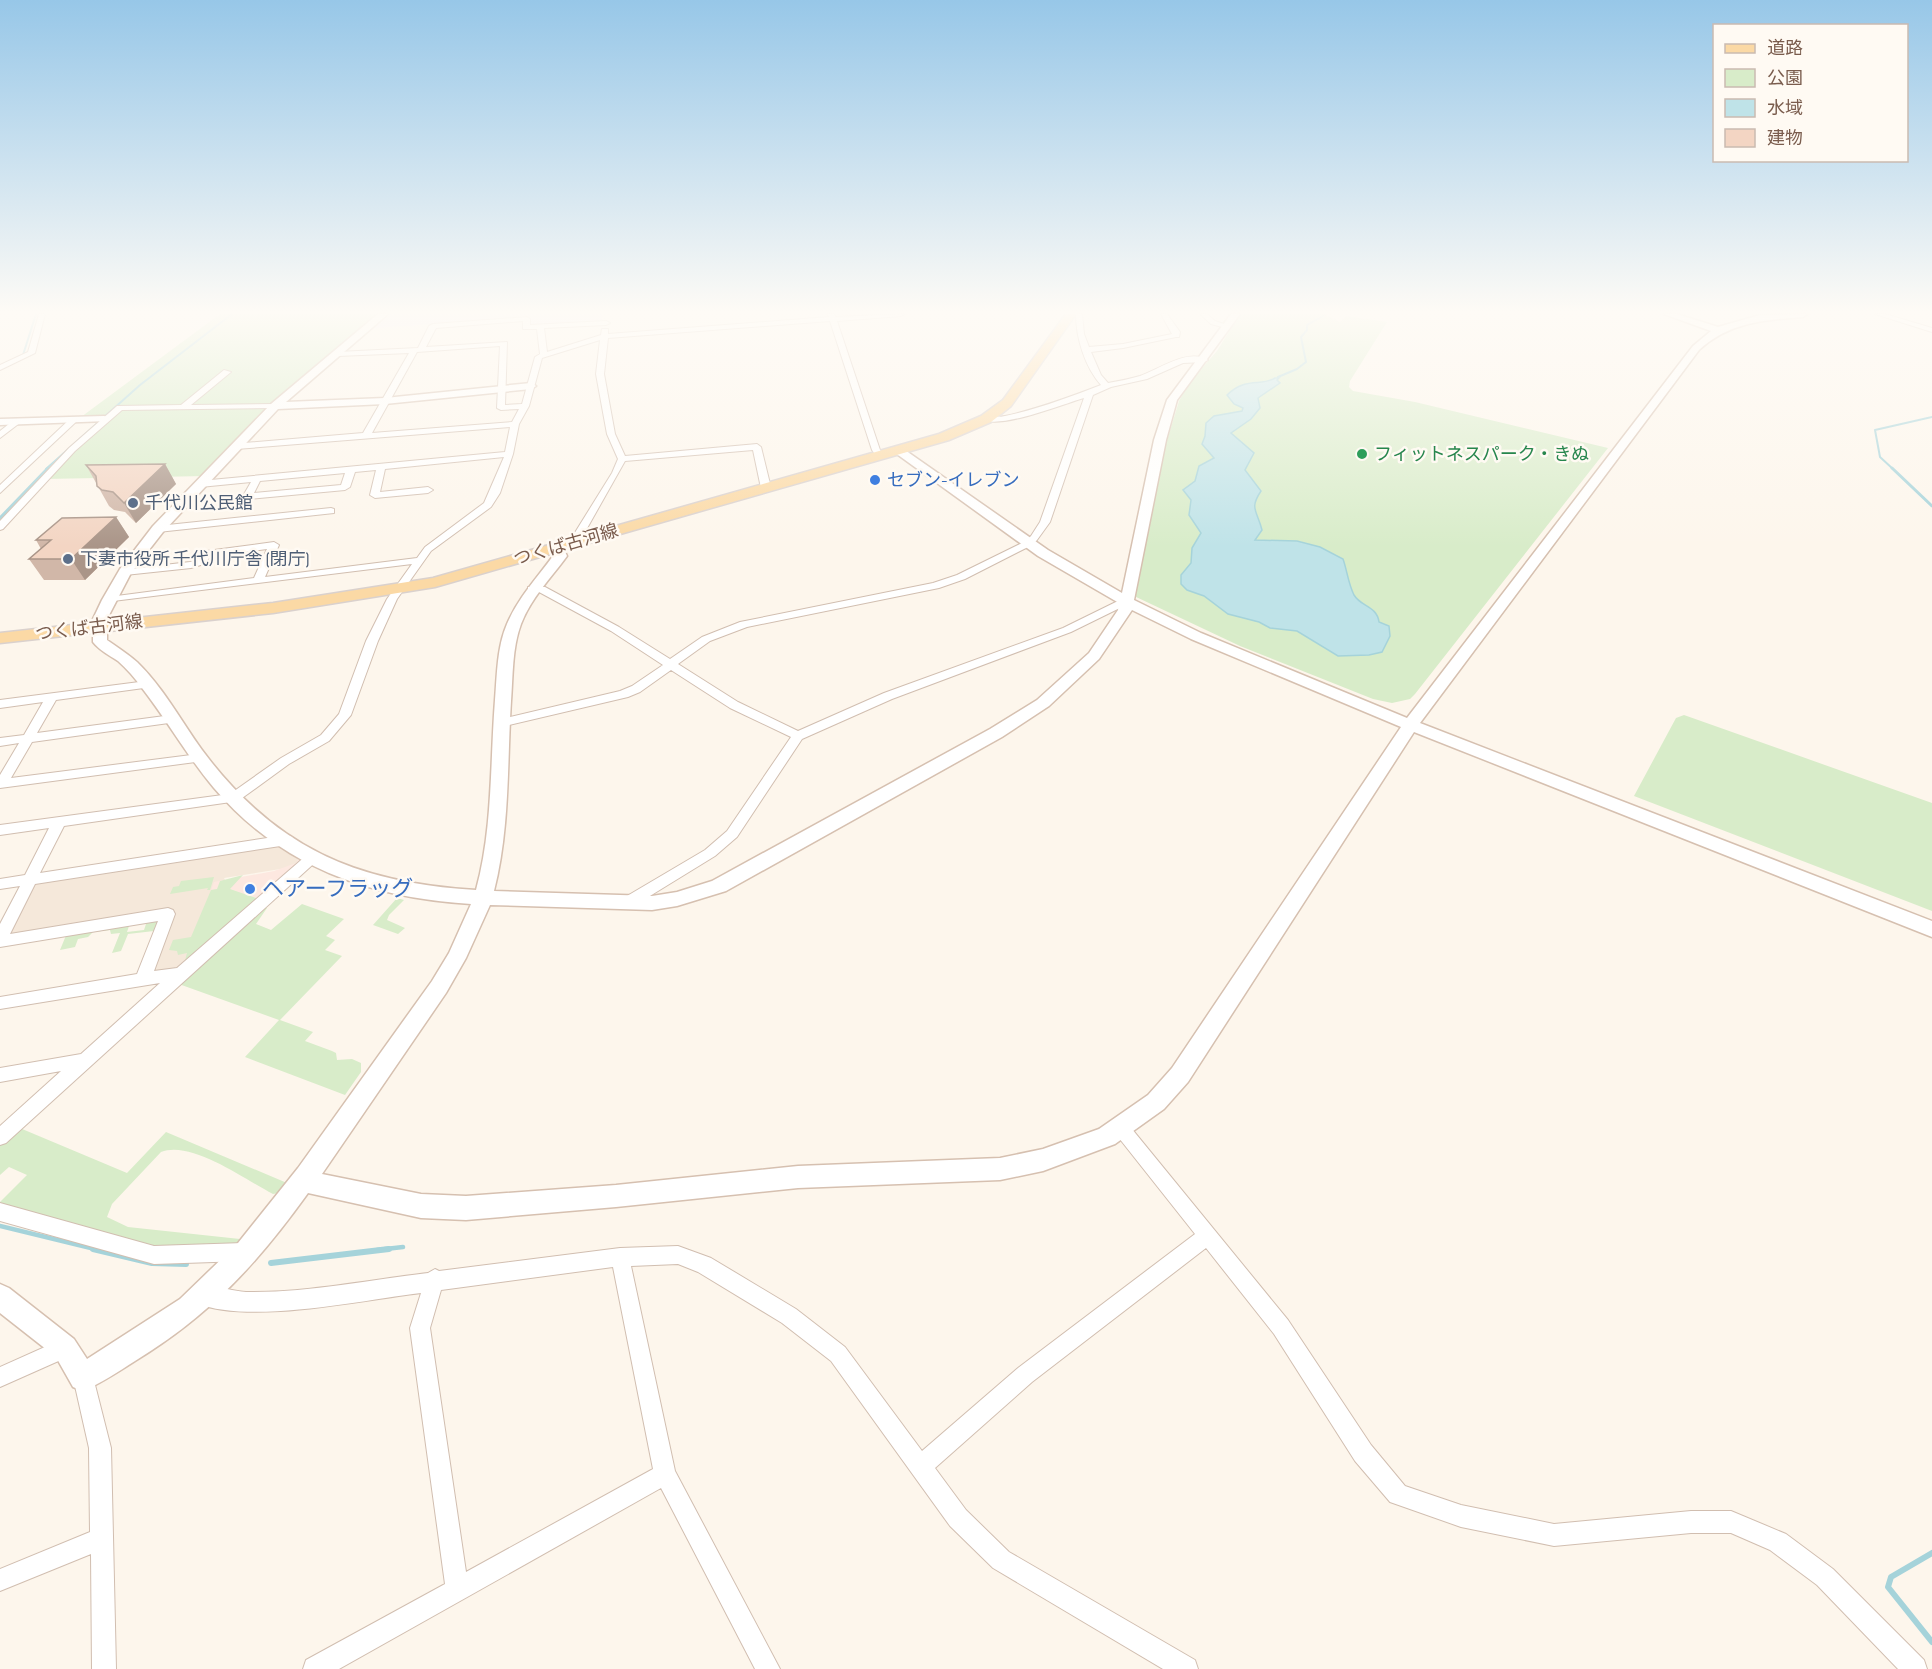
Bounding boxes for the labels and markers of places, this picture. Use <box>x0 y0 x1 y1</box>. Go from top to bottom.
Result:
place label: フィットネスパーク・きぬ <box>1374 444 1589 465</box>
marker: フィットネスパーク・きぬ <box>1355 447 1369 461</box>
place label: セブン-イレブン <box>887 470 1020 491</box>
marker: セブン-イレブン <box>868 473 882 487</box>
place label: 千代川公民館 <box>145 493 253 514</box>
marker: 千代川公民館 <box>126 496 140 510</box>
place label: 下妻市役所 千代川庁舎 (閉庁) <box>80 549 310 570</box>
marker: 下妻市役所 千代川庁舎 (閉庁) <box>61 552 75 566</box>
place label: ヘアーフラッグ <box>262 876 413 903</box>
marker: ヘアーフラッグ <box>243 882 257 896</box>

